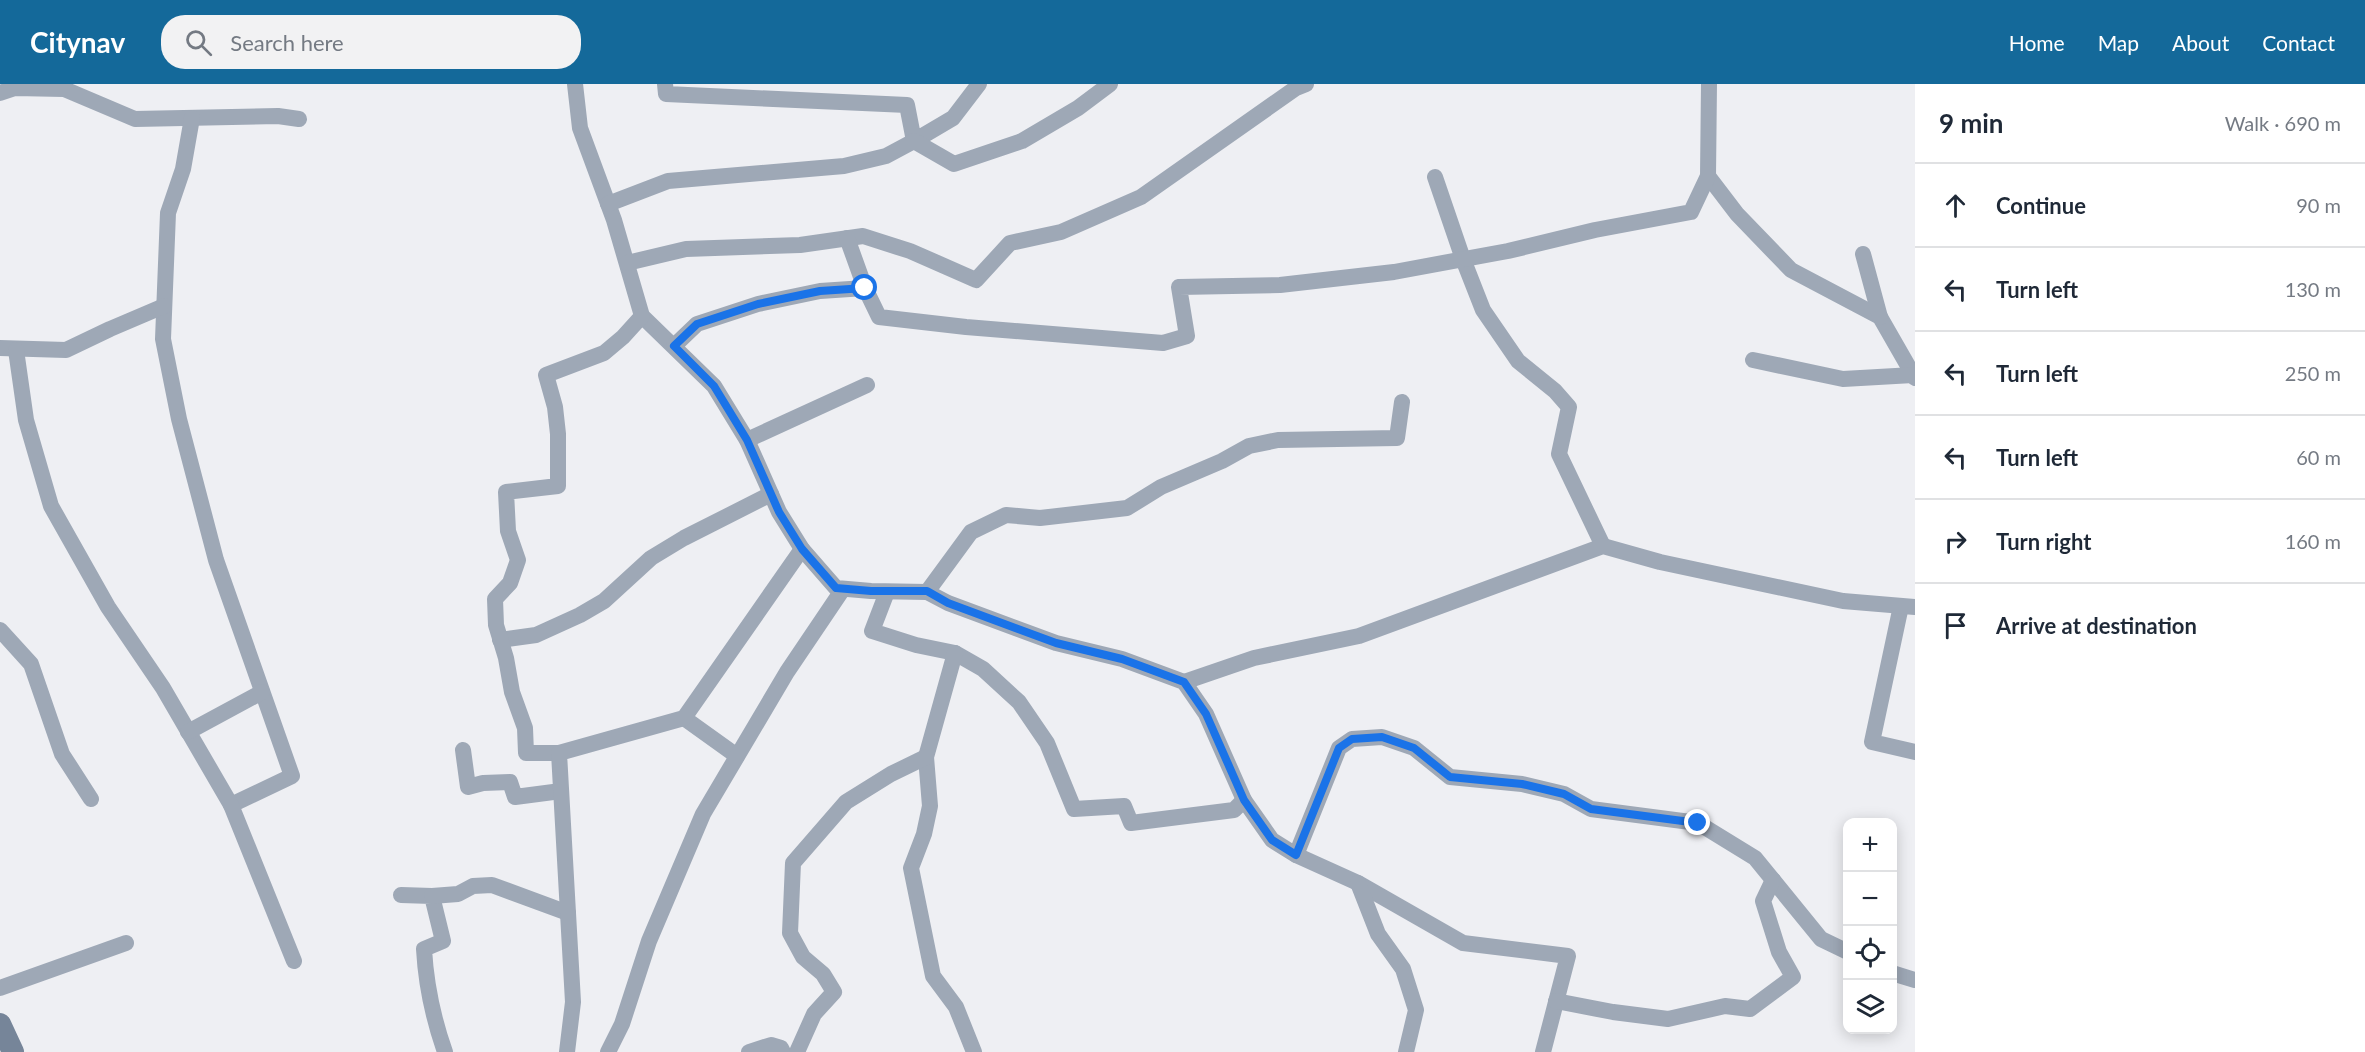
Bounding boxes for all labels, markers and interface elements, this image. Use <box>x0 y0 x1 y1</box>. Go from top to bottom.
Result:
search box <box>161 15 581 69</box>
text: Citynav <box>30 25 125 59</box>
icon: search <box>182 26 215 59</box>
text: Search here <box>230 29 344 56</box>
text: Home <box>2009 30 2065 55</box>
text: Map <box>2098 30 2139 55</box>
text: About <box>2172 30 2229 55</box>
text: Contact <box>2262 30 2335 55</box>
text: 9 min <box>1939 107 2003 139</box>
text: Walk · 690 m <box>2225 111 2341 135</box>
icon: ahead <box>1939 189 1972 222</box>
text: Continue <box>1996 192 2086 219</box>
text: 90 m <box>2296 193 2341 217</box>
icon: left <box>1939 273 1972 306</box>
route start <box>851 274 877 300</box>
text: Turn left <box>1996 276 2078 303</box>
text: 130 m <box>2285 277 2341 301</box>
icon: left <box>1939 357 1972 390</box>
text: Turn left <box>1996 360 2078 387</box>
text: 250 m <box>2285 361 2341 385</box>
icon: left <box>1939 441 1972 474</box>
text: Turn left <box>1996 444 2078 471</box>
text: 60 m <box>2296 445 2341 469</box>
icon: right <box>1939 525 1972 558</box>
text: Turn right <box>1996 528 2091 555</box>
text: 160 m <box>2285 529 2341 553</box>
icon: arrive <box>1939 609 1972 642</box>
text: Arrive at destination <box>1996 612 2197 639</box>
route end <box>1684 809 1710 835</box>
map controls <box>1843 818 1897 1034</box>
button: + <box>1843 818 1897 872</box>
button: − <box>1843 872 1897 926</box>
button: locate <box>1843 926 1897 980</box>
button: layers <box>1843 980 1897 1034</box>

